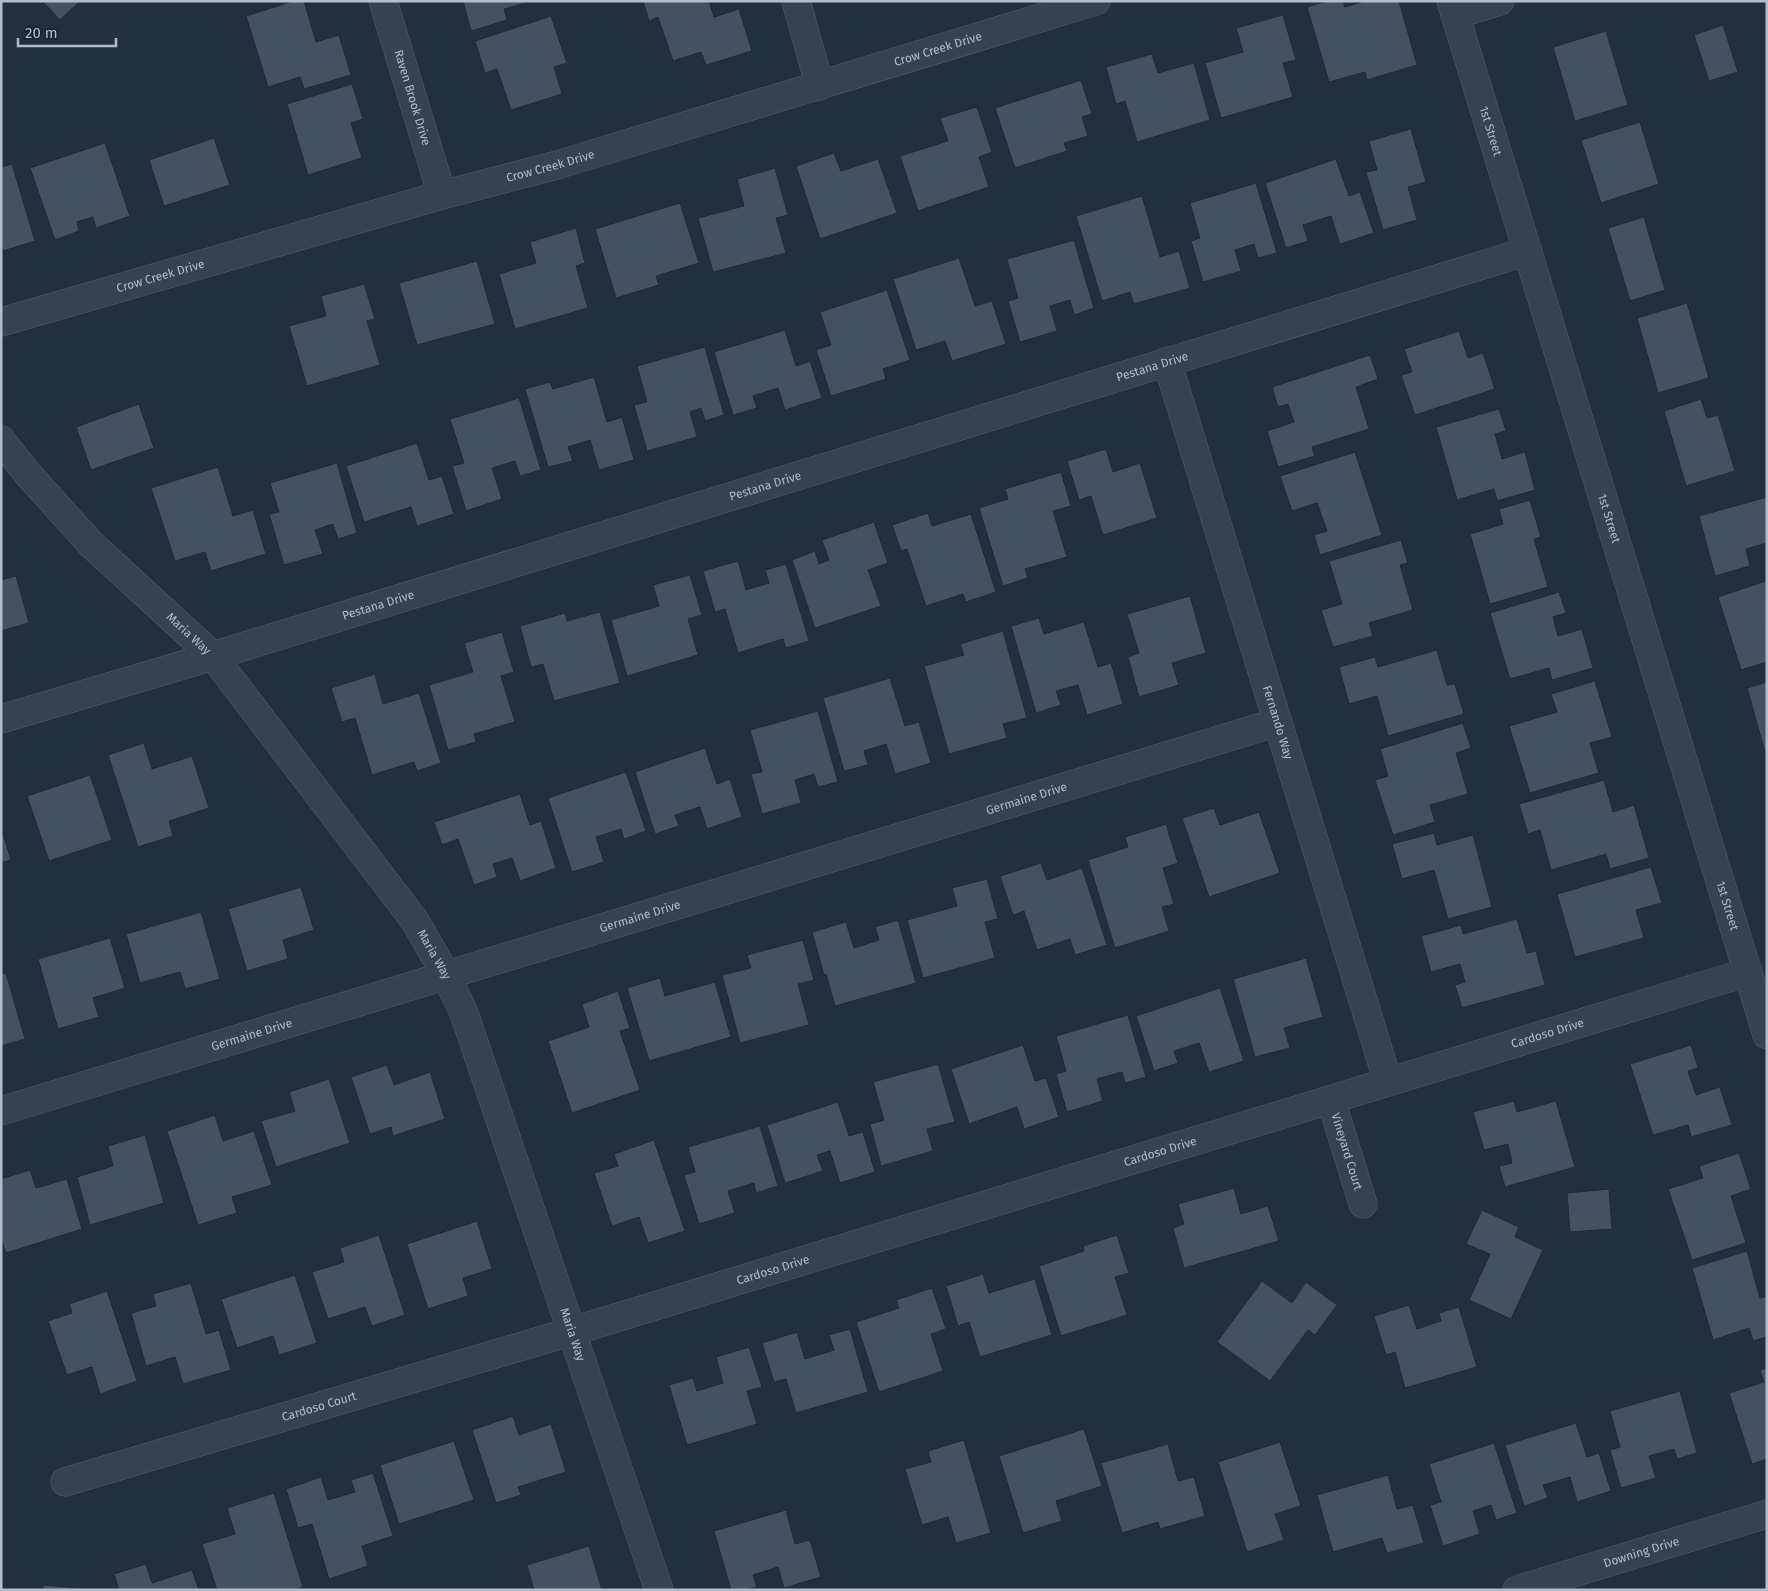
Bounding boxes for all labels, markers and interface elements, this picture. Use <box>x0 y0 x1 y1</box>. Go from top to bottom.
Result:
scale bar <box>18 15 115 47</box>
text: 20 m <box>25 24 58 42</box>
street label: Crow Creek Drive <box>892 29 984 69</box>
street label: Raven Brook Drive <box>391 48 434 147</box>
street label: 1st Street <box>1477 105 1505 158</box>
street label: Crow Creek Drive <box>505 147 596 185</box>
street label: Crow Creek Drive <box>115 257 206 295</box>
street label: Pestana Drive <box>1115 349 1190 384</box>
street label: Pestana Drive <box>728 468 803 504</box>
street label: 1st Street <box>1595 492 1623 545</box>
street label: Pestana Drive <box>341 587 416 623</box>
street label: Maria Way <box>163 610 214 658</box>
street label: Fernando Way <box>1260 684 1296 761</box>
street label: Germaine Drive <box>984 780 1069 818</box>
street label: 1st Street <box>1713 879 1742 933</box>
street label: Germaine Drive <box>598 897 682 935</box>
street label: Maria Way <box>414 927 454 982</box>
street label: Cardoso Drive <box>1509 1015 1586 1051</box>
street label: Germaine Drive <box>209 1016 294 1054</box>
street label: Vineyard Court <box>1328 1111 1366 1193</box>
street label: Cardoso Drive <box>1122 1134 1198 1169</box>
street label: Cardoso Drive <box>735 1252 811 1288</box>
street label: Maria Way <box>557 1306 588 1363</box>
street label: Cardoso Court <box>280 1389 358 1424</box>
street label: Downing Drive <box>1602 1534 1681 1570</box>

